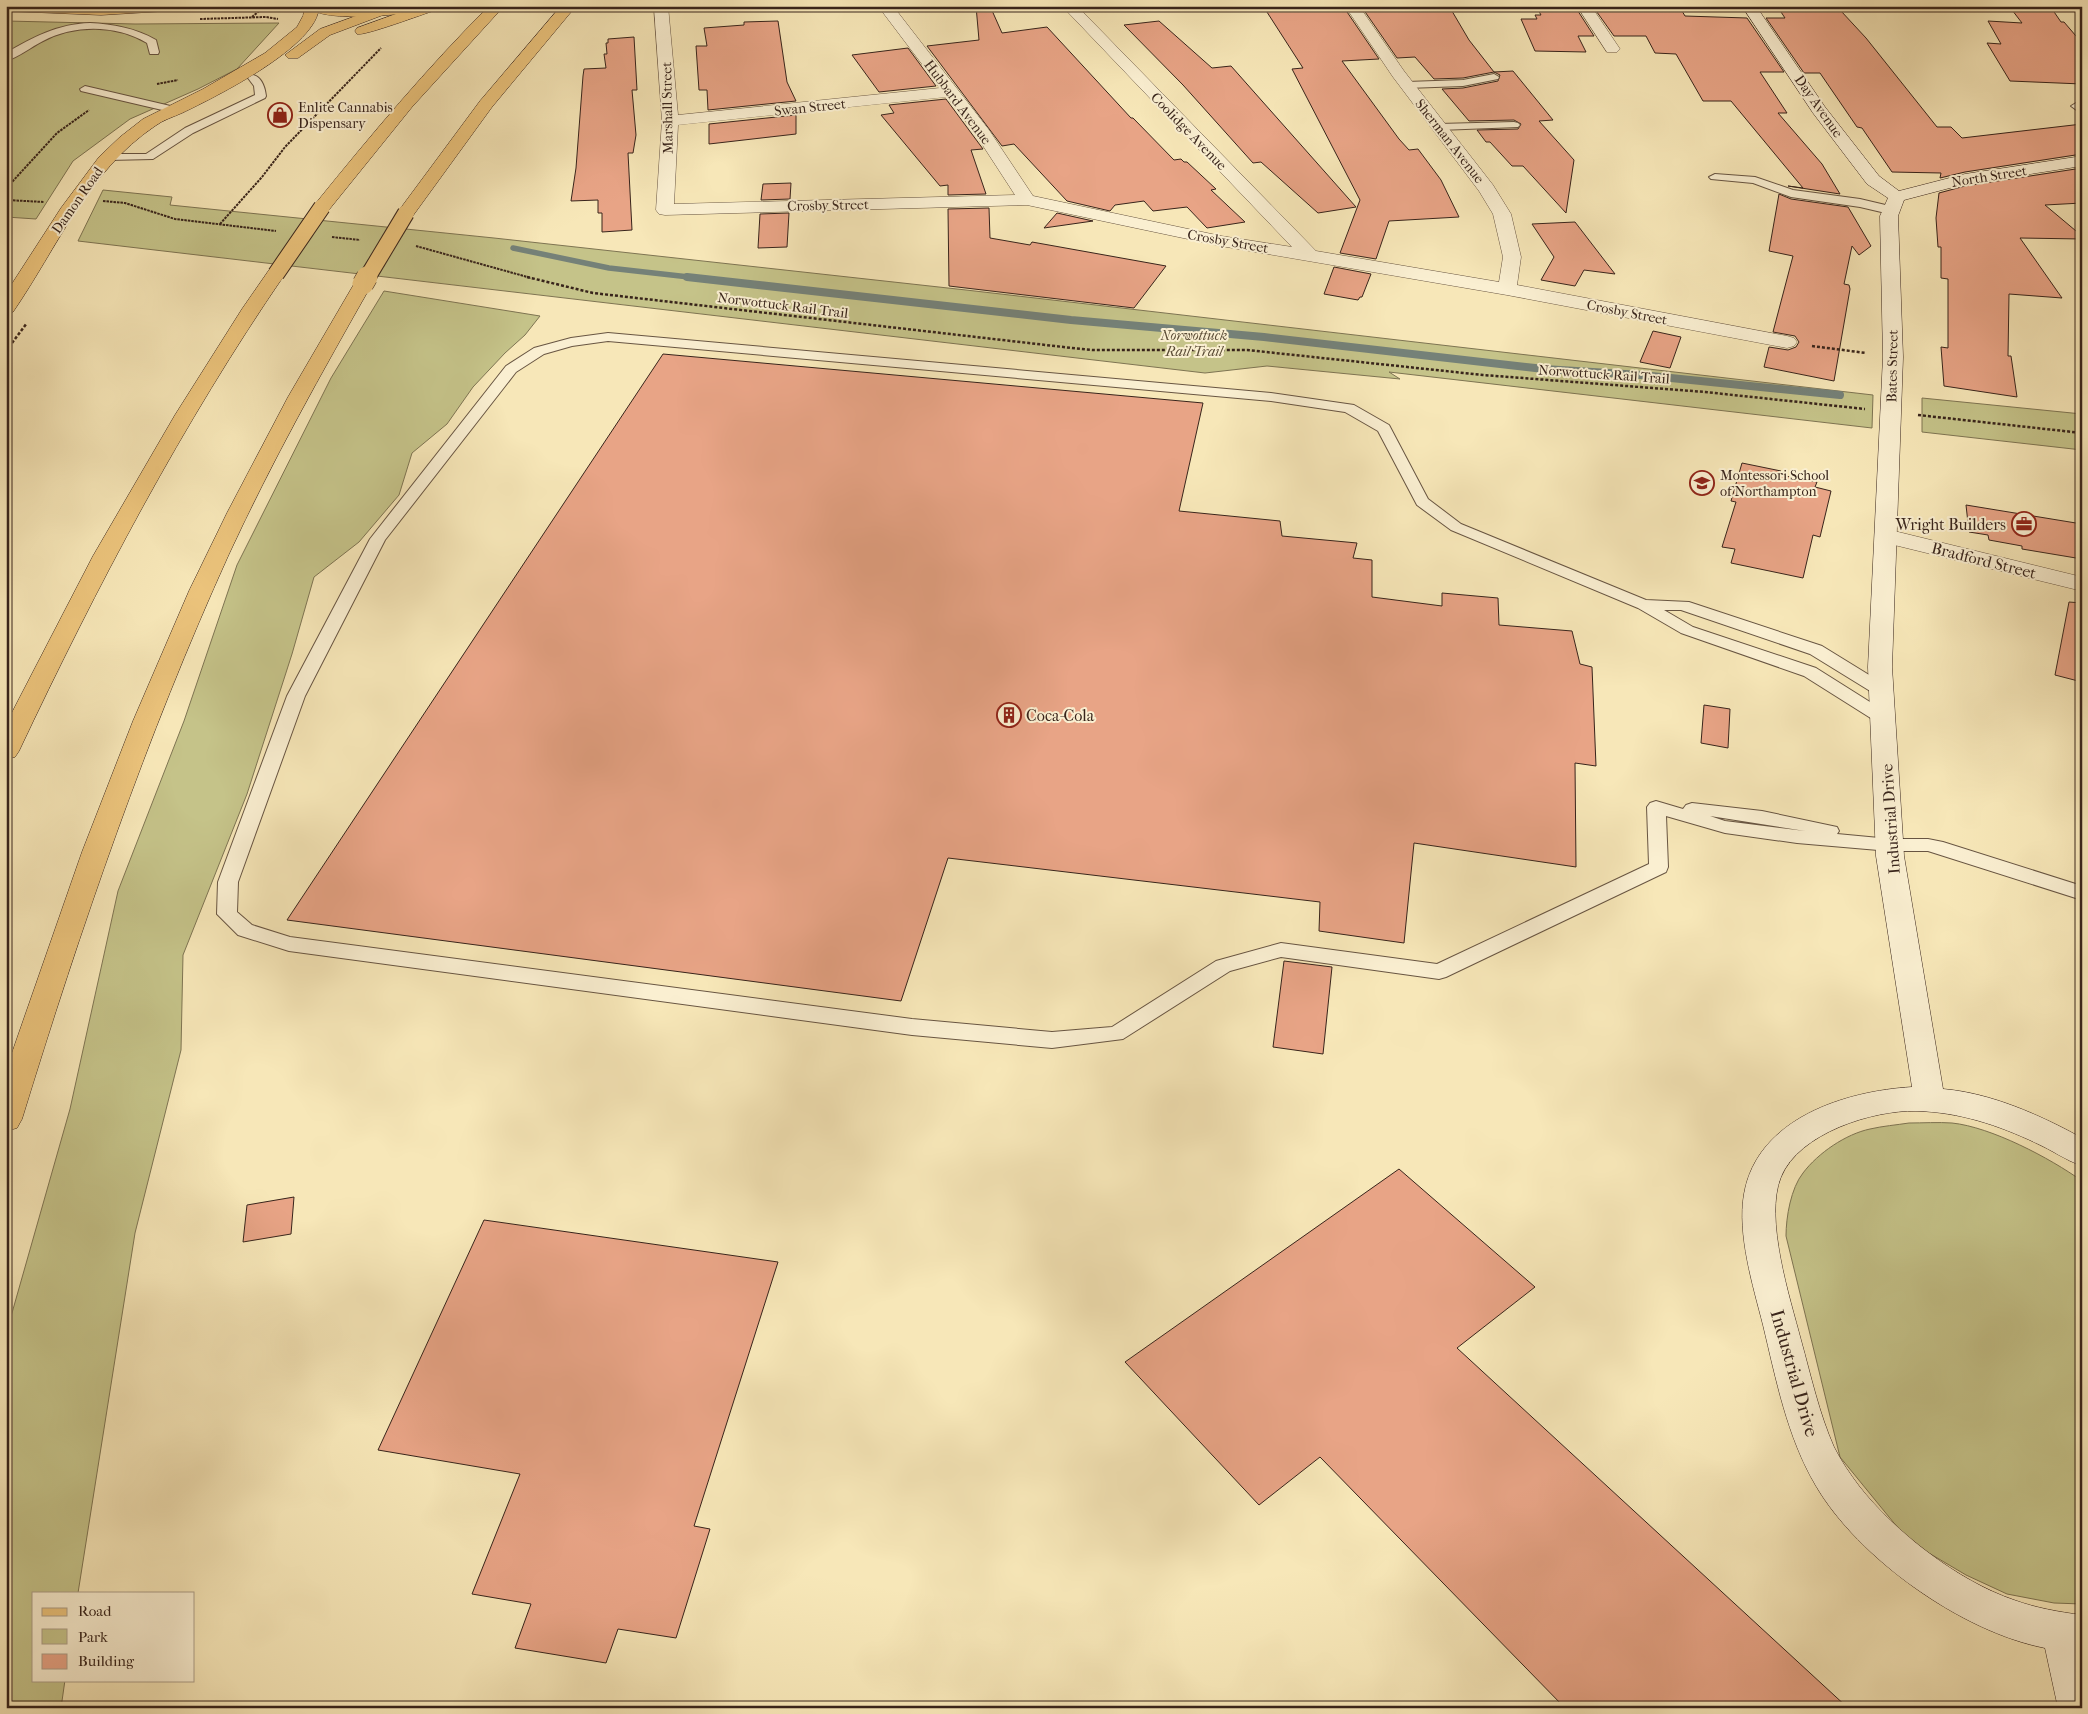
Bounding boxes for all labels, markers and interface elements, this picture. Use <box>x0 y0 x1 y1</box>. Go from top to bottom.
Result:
street label: Hubbard Avenue <box>920 57 995 148</box>
street label: Marshall Street <box>658 62 677 154</box>
street label: Day Avenue <box>1791 72 1846 141</box>
street label: Coolidge Avenue <box>1147 89 1230 174</box>
street label: Swan Street <box>773 95 847 120</box>
street label: Sherman Avenue <box>1411 96 1488 187</box>
place label: Enlite Cannabis Dispensary <box>298 99 393 132</box>
shop icon: Enlite Cannabis Dispensary <box>267 102 293 128</box>
street label: North Street <box>1950 162 2028 191</box>
street label: Damon Road <box>48 163 107 237</box>
street label: Crosby Street <box>787 196 869 215</box>
street label: Crosby Street <box>1186 226 1270 257</box>
street label: Norwottuck Rail Trail <box>717 289 849 322</box>
street label: Crosby Street <box>1585 296 1669 329</box>
park label: Norwottuck Rail Trail <box>1160 327 1227 360</box>
street label: Bates Street <box>1883 330 1902 402</box>
street label: Norwottuck Rail Trail <box>1538 361 1670 388</box>
place label: Montessori School of Northampton <box>1720 467 1829 500</box>
school or university icon: Montessori School of Northampton <box>1689 470 1715 496</box>
office icon: Wright Builders <box>2011 511 2037 537</box>
place label: Wright Builders <box>1894 515 2006 534</box>
street label: Bradford Street <box>1930 538 2039 583</box>
building icon: Coca-Cola <box>996 702 1022 728</box>
place label: Coca-Cola <box>1026 706 1095 725</box>
street label: Industrial Drive <box>1877 763 1904 875</box>
street label: Industrial Drive <box>1765 1307 1823 1439</box>
legend <box>32 1592 195 1682</box>
text: Road <box>78 1602 112 1620</box>
text: Park <box>78 1628 108 1646</box>
text: Building <box>78 1652 135 1670</box>

